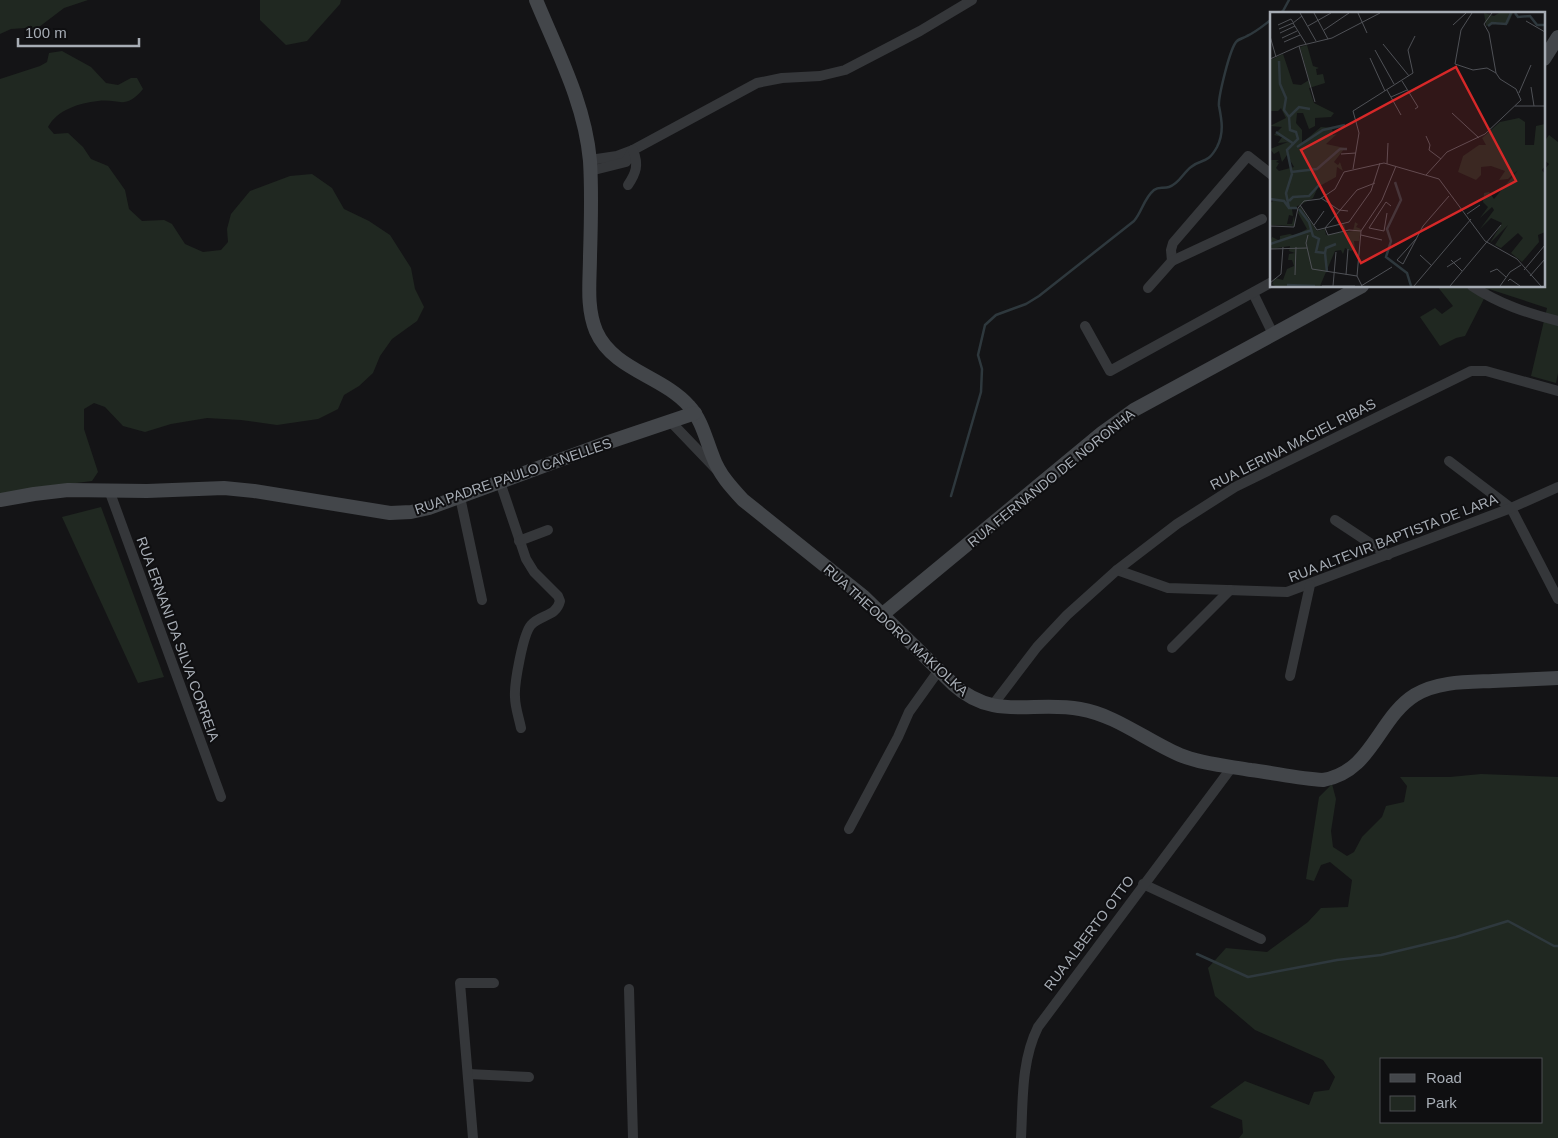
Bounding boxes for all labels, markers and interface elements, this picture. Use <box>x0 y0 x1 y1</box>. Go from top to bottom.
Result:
inset map <box>1270 12 1546 288</box>
scale bar <box>18 15 139 47</box>
text: 100 m <box>25 24 67 41</box>
street label: RUA LERINA MACIEL RIBAS <box>1207 395 1379 493</box>
street label: RUA FERNANDO DE NORONHA <box>964 405 1138 550</box>
street label: RUA PADRE PAULO CANELLES <box>412 435 614 517</box>
street label: RUA ALTEVIR BAPTISTA DE LARA <box>1286 490 1500 585</box>
street label: RUA ERNANI DA SILVA CORREIA <box>133 535 223 744</box>
street label: RUA THEODORO MAKIOLKA <box>821 561 972 700</box>
street label: RUA ALBERTO OTTO <box>1041 872 1137 993</box>
legend <box>1380 1058 1543 1123</box>
text: Road <box>1426 1069 1462 1086</box>
text: Park <box>1426 1094 1457 1111</box>

